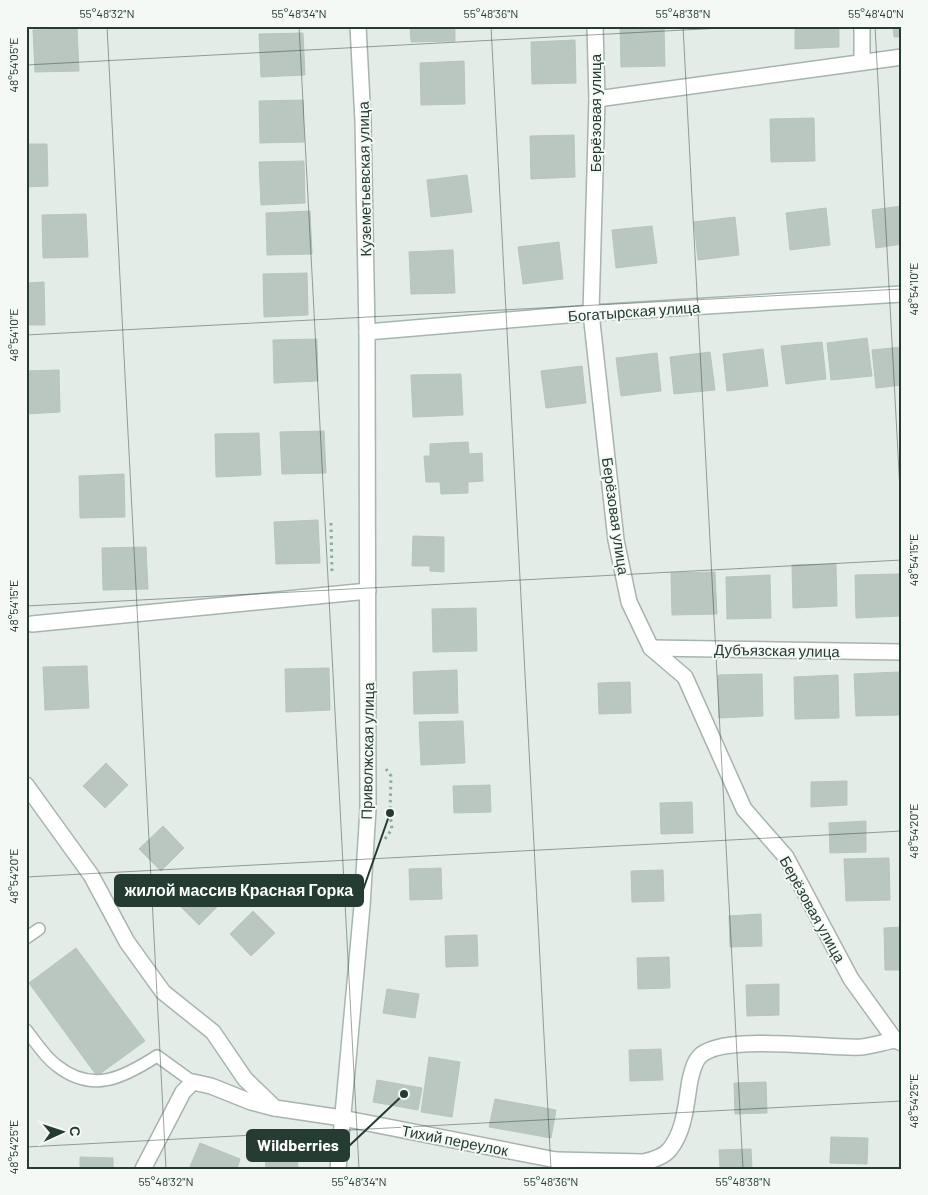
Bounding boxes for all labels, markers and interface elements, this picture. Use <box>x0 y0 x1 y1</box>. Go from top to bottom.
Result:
text: 55°48'32"N <box>79 6 135 20</box>
text: 55°48'34"N <box>271 6 327 20</box>
text: 55°48'36"N <box>464 6 519 20</box>
text: 55°48'38"N <box>655 6 711 20</box>
text: 55°48'40"N <box>848 6 904 20</box>
text: 48°54'05"E <box>6 38 20 93</box>
street label: Берёзовая улица <box>586 53 604 172</box>
street label: Куземетьевская улица <box>354 101 374 257</box>
text: 48°54'10"E <box>906 262 920 316</box>
street label: Богатырская улица <box>567 297 701 325</box>
text: 48°54'10"E <box>6 308 20 362</box>
street label: Берёзовая улица <box>599 456 633 577</box>
text: 48°54'15"E <box>906 534 920 586</box>
text: 48°54'15"E <box>6 580 20 632</box>
street label: Дубъязская улица <box>714 640 841 660</box>
street label: Приволжская улица <box>357 682 377 820</box>
text: 48°54'20"E <box>906 803 920 859</box>
text: 48°54'20"E <box>6 848 20 904</box>
street label: Берёзовая улица <box>776 853 850 966</box>
callout: жилой массив Красная Горка <box>115 875 363 906</box>
text: жилой массив Красная Горка <box>124 880 353 899</box>
text: 48°54'25"E <box>906 1074 920 1128</box>
north arrow <box>38 1108 88 1158</box>
text: 48°54'25"E <box>6 1120 20 1174</box>
street label: Тихий переулок <box>400 1121 510 1159</box>
text: С <box>67 1126 84 1137</box>
callout: Wildberries <box>247 1130 349 1161</box>
text: Wildberries <box>257 1135 339 1154</box>
text: 55°48'32"N <box>138 1174 194 1188</box>
text: 55°48'34"N <box>331 1174 387 1188</box>
text: 55°48'36"N <box>524 1174 579 1188</box>
text: 55°48'38"N <box>715 1174 771 1188</box>

